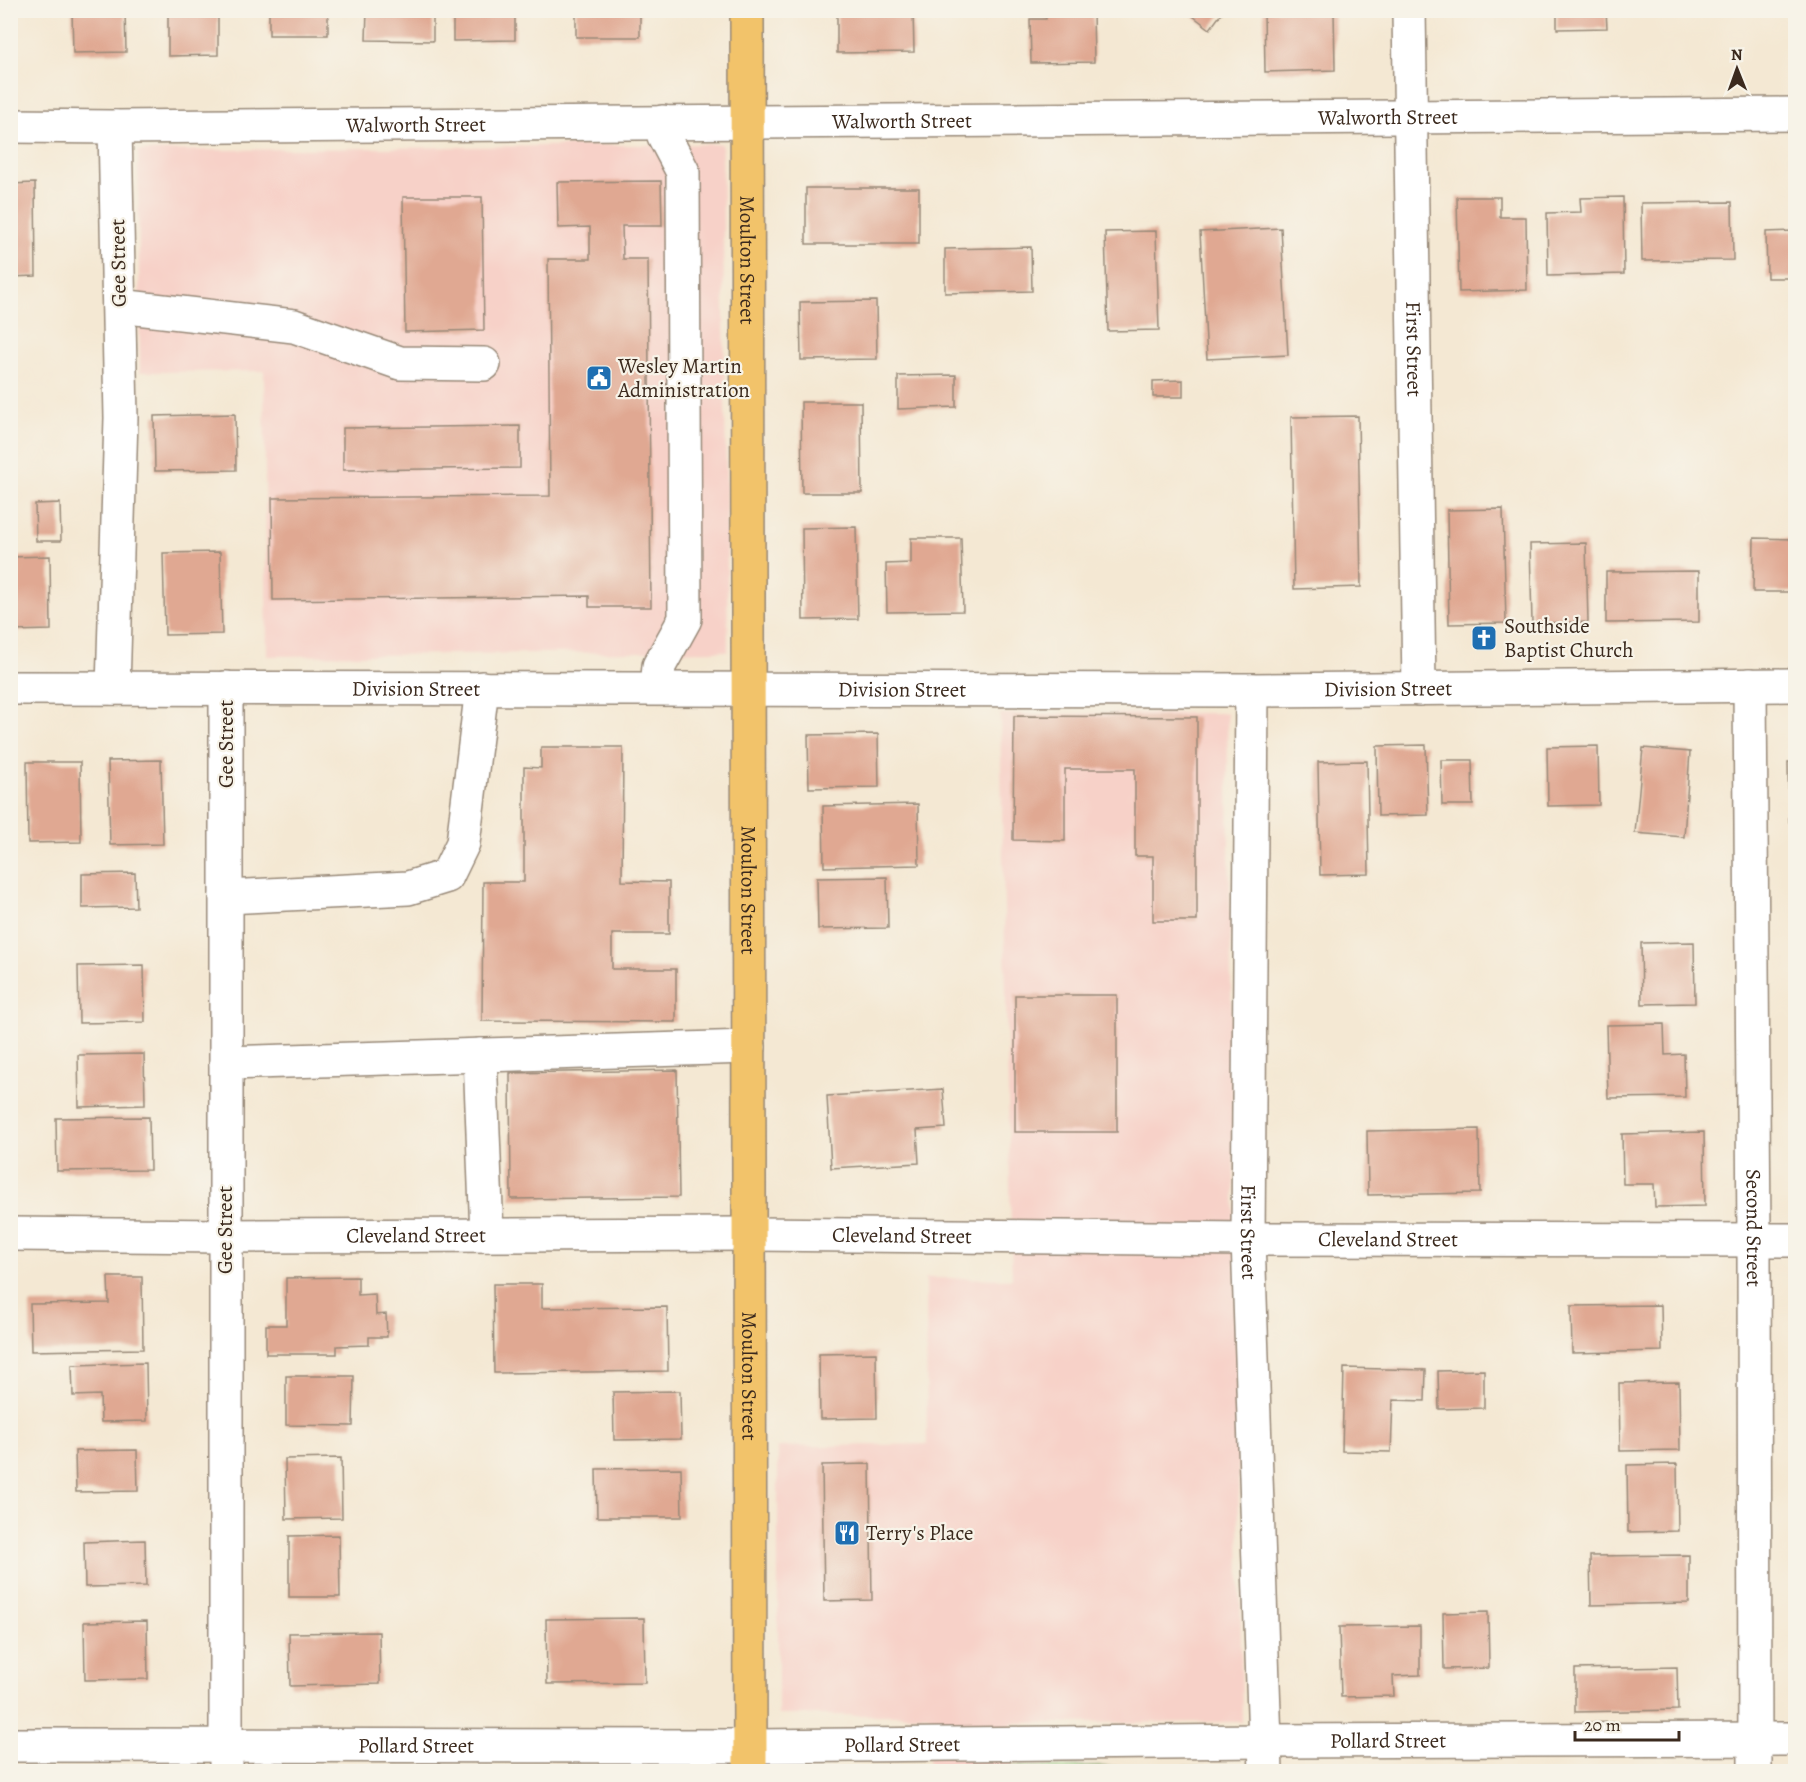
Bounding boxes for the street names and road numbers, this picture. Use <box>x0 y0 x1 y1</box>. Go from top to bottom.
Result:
street label: Walworth Street <box>1317 103 1458 132</box>
street label: Walworth Street <box>831 106 972 135</box>
street label: Walworth Street <box>345 110 486 139</box>
street label: Moulton Street <box>733 195 762 325</box>
street label: Gee Street <box>103 219 133 307</box>
street label: First Street <box>1399 301 1429 397</box>
street label: Division Street <box>1324 674 1452 703</box>
street label: Division Street <box>352 675 480 703</box>
street label: Division Street <box>838 675 966 704</box>
street label: Gee Street <box>212 700 240 788</box>
street label: Moulton Street <box>734 825 763 955</box>
street label: Second Street <box>1739 1169 1768 1287</box>
street label: First Street <box>1234 1184 1263 1280</box>
street label: Gee Street <box>211 1186 239 1274</box>
street label: Cleveland Street <box>346 1221 486 1250</box>
street label: Cleveland Street <box>832 1221 972 1250</box>
street label: Cleveland Street <box>1318 1225 1458 1253</box>
street label: Moulton Street <box>735 1311 763 1441</box>
street label: Pollard Street <box>1330 1726 1446 1755</box>
street label: Pollard Street <box>844 1730 960 1759</box>
street label: Pollard Street <box>358 1731 474 1760</box>

